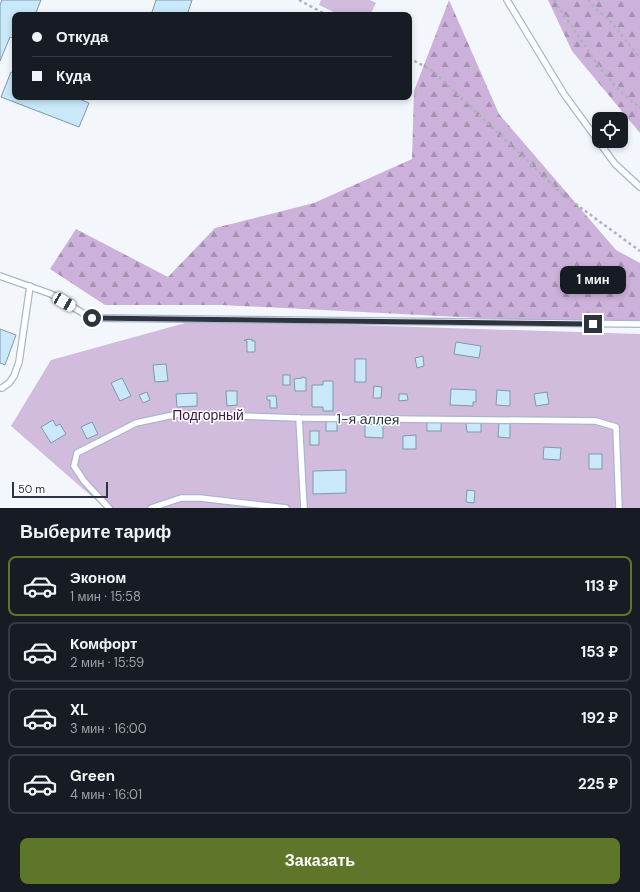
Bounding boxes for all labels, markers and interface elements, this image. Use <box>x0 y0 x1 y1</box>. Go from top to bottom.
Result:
text: Откуда <box>56 27 108 47</box>
text: Куда <box>56 66 91 86</box>
map controls <box>592 112 628 148</box>
button: locate <box>592 112 628 148</box>
callout: 1 мин <box>560 266 626 294</box>
text: 1 мин <box>576 271 610 288</box>
car <box>51 291 77 313</box>
route start <box>83 309 101 327</box>
route end <box>584 315 602 333</box>
park label: Подгорный <box>172 406 244 424</box>
street label: 1-я аллея <box>336 409 400 429</box>
scale bar <box>12 480 108 499</box>
text: 50 m <box>18 482 45 496</box>
text: Выберите тариф <box>20 520 171 544</box>
icon: car <box>22 568 58 604</box>
text: Эконом <box>70 568 126 588</box>
text: 113 ₽ <box>585 576 618 596</box>
text: 1 мин · 15:58 <box>70 588 141 605</box>
icon: car <box>22 634 58 670</box>
text: Комфорт <box>70 634 137 654</box>
text: 153 ₽ <box>581 642 618 662</box>
text: 2 мин · 15:59 <box>70 654 144 671</box>
icon: car <box>22 700 58 736</box>
text: XL <box>70 700 88 720</box>
text: 192 ₽ <box>581 708 618 728</box>
text: 3 мин · 16:00 <box>70 720 147 737</box>
icon: car <box>22 766 58 802</box>
text: Green <box>70 766 115 786</box>
text: 225 ₽ <box>578 774 618 794</box>
text: 4 мин · 16:01 <box>70 786 142 803</box>
button: Заказать <box>20 838 620 884</box>

